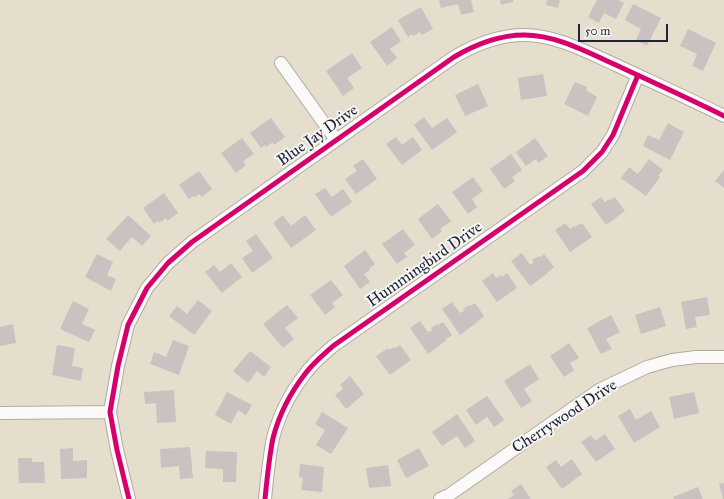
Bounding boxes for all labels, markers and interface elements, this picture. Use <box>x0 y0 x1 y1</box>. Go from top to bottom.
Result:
scale bar <box>580 16 670 42</box>
text: 50 m <box>585 24 610 38</box>
street label: Blue Jay Drive <box>274 101 362 171</box>
street label: Hummingbird Drive <box>364 218 486 312</box>
street label: Cherrywood Drive <box>509 376 621 458</box>

